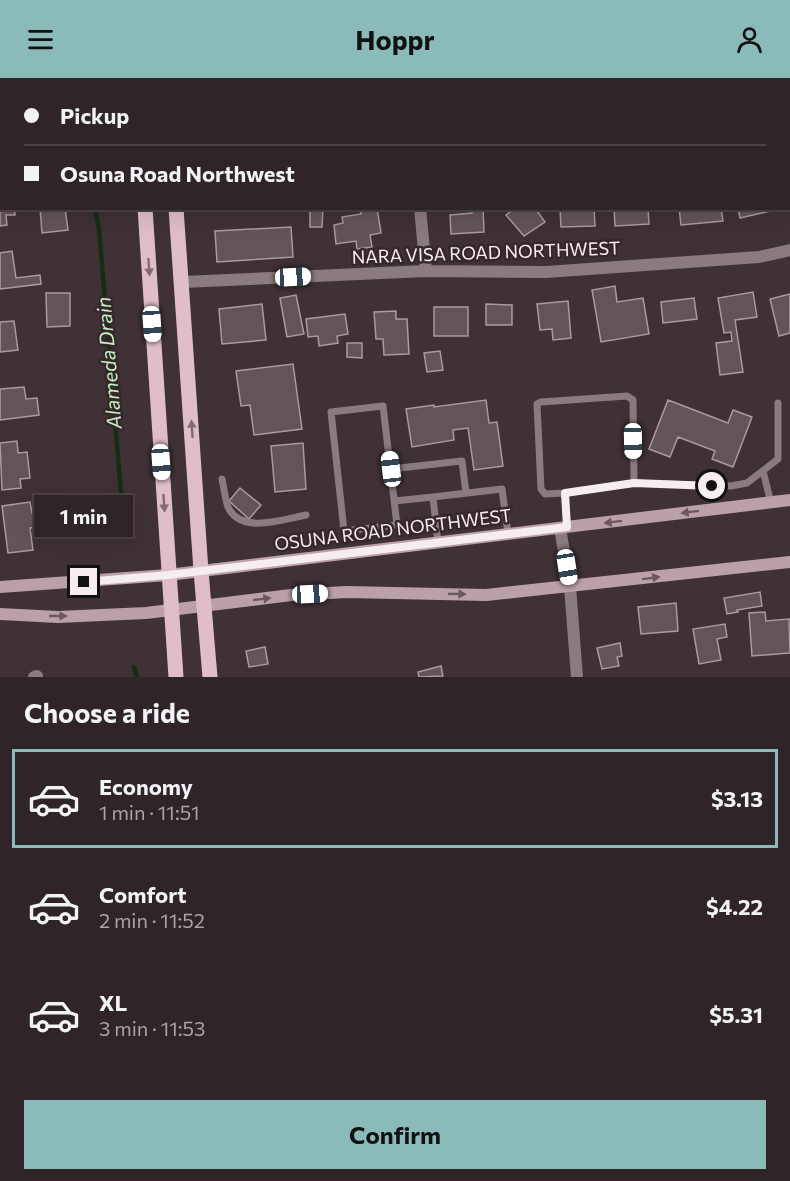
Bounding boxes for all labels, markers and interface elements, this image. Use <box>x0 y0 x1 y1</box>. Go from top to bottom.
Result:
icon: menu <box>24 23 57 56</box>
text: Hoppr <box>355 23 435 56</box>
icon: person <box>733 23 766 56</box>
text: Pickup <box>60 102 129 129</box>
text: Osuna Road Northwest <box>60 160 295 187</box>
street label: NARA VISA ROAD NORTHWEST <box>351 236 621 268</box>
one-way arrow <box>144 257 153 276</box>
car <box>275 267 311 287</box>
water label: Alameda Drain <box>90 296 126 431</box>
car <box>142 305 162 343</box>
one-way arrow <box>187 419 197 438</box>
car <box>624 423 642 459</box>
car <box>151 443 171 481</box>
car <box>380 450 402 488</box>
route start <box>698 472 725 499</box>
one-way arrow <box>159 494 168 513</box>
callout: 1 min <box>34 495 134 537</box>
text: 1 min <box>60 504 107 528</box>
street label: OSUNA ROAD NORTHWEST <box>273 504 513 554</box>
one-way arrow <box>681 508 700 517</box>
one-way arrow <box>603 517 622 527</box>
car <box>555 548 579 586</box>
route end <box>70 568 97 595</box>
one-way arrow <box>641 573 660 583</box>
car <box>292 584 328 604</box>
one-way arrow <box>447 589 466 599</box>
one-way arrow <box>252 594 271 603</box>
one-way arrow <box>49 611 68 621</box>
text: Choose a ride <box>24 696 190 729</box>
icon: car <box>27 772 81 826</box>
text: Economy <box>99 773 193 800</box>
text: $3.13 <box>711 785 763 812</box>
text: 1 min · 11:51 <box>99 800 200 824</box>
icon: car <box>27 880 81 934</box>
text: Comfort <box>99 881 187 908</box>
text: $4.22 <box>706 893 763 920</box>
text: 2 min · 11:52 <box>99 908 205 932</box>
icon: car <box>27 988 81 1042</box>
text: XL <box>99 989 127 1016</box>
text: $5.31 <box>709 1001 763 1028</box>
text: 3 min · 11:53 <box>99 1016 205 1040</box>
button: Confirm <box>24 1100 766 1169</box>

